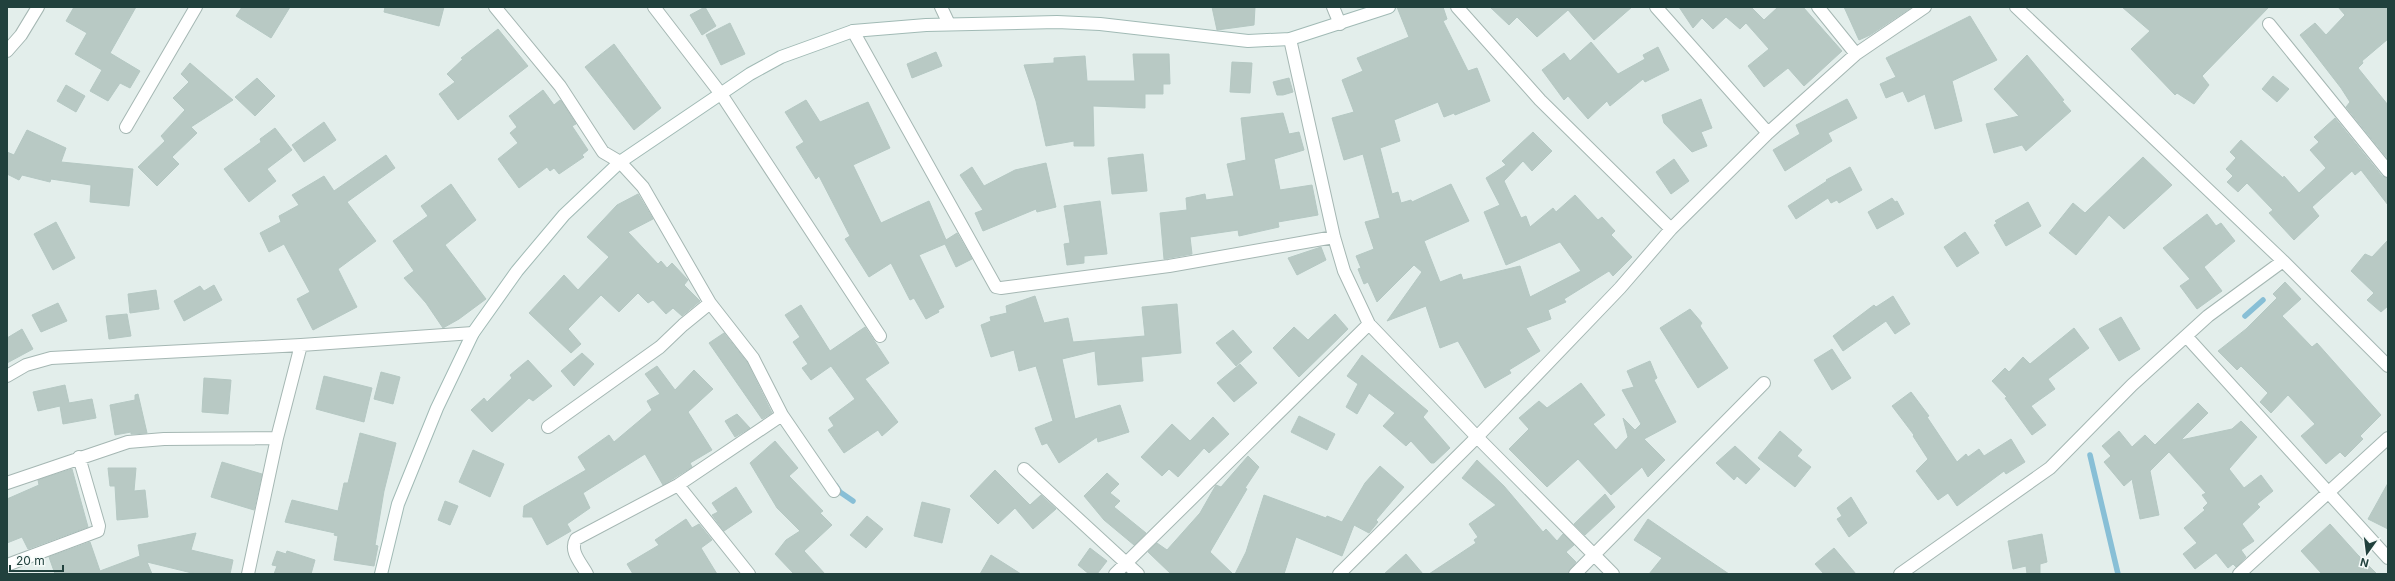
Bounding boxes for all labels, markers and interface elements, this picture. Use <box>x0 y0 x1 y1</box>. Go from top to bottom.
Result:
north arrow <box>2347 533 2387 573</box>
scale bar <box>10 547 63 573</box>
text: 20 m <box>16 553 45 568</box>
text: N <box>2359 555 2370 571</box>

